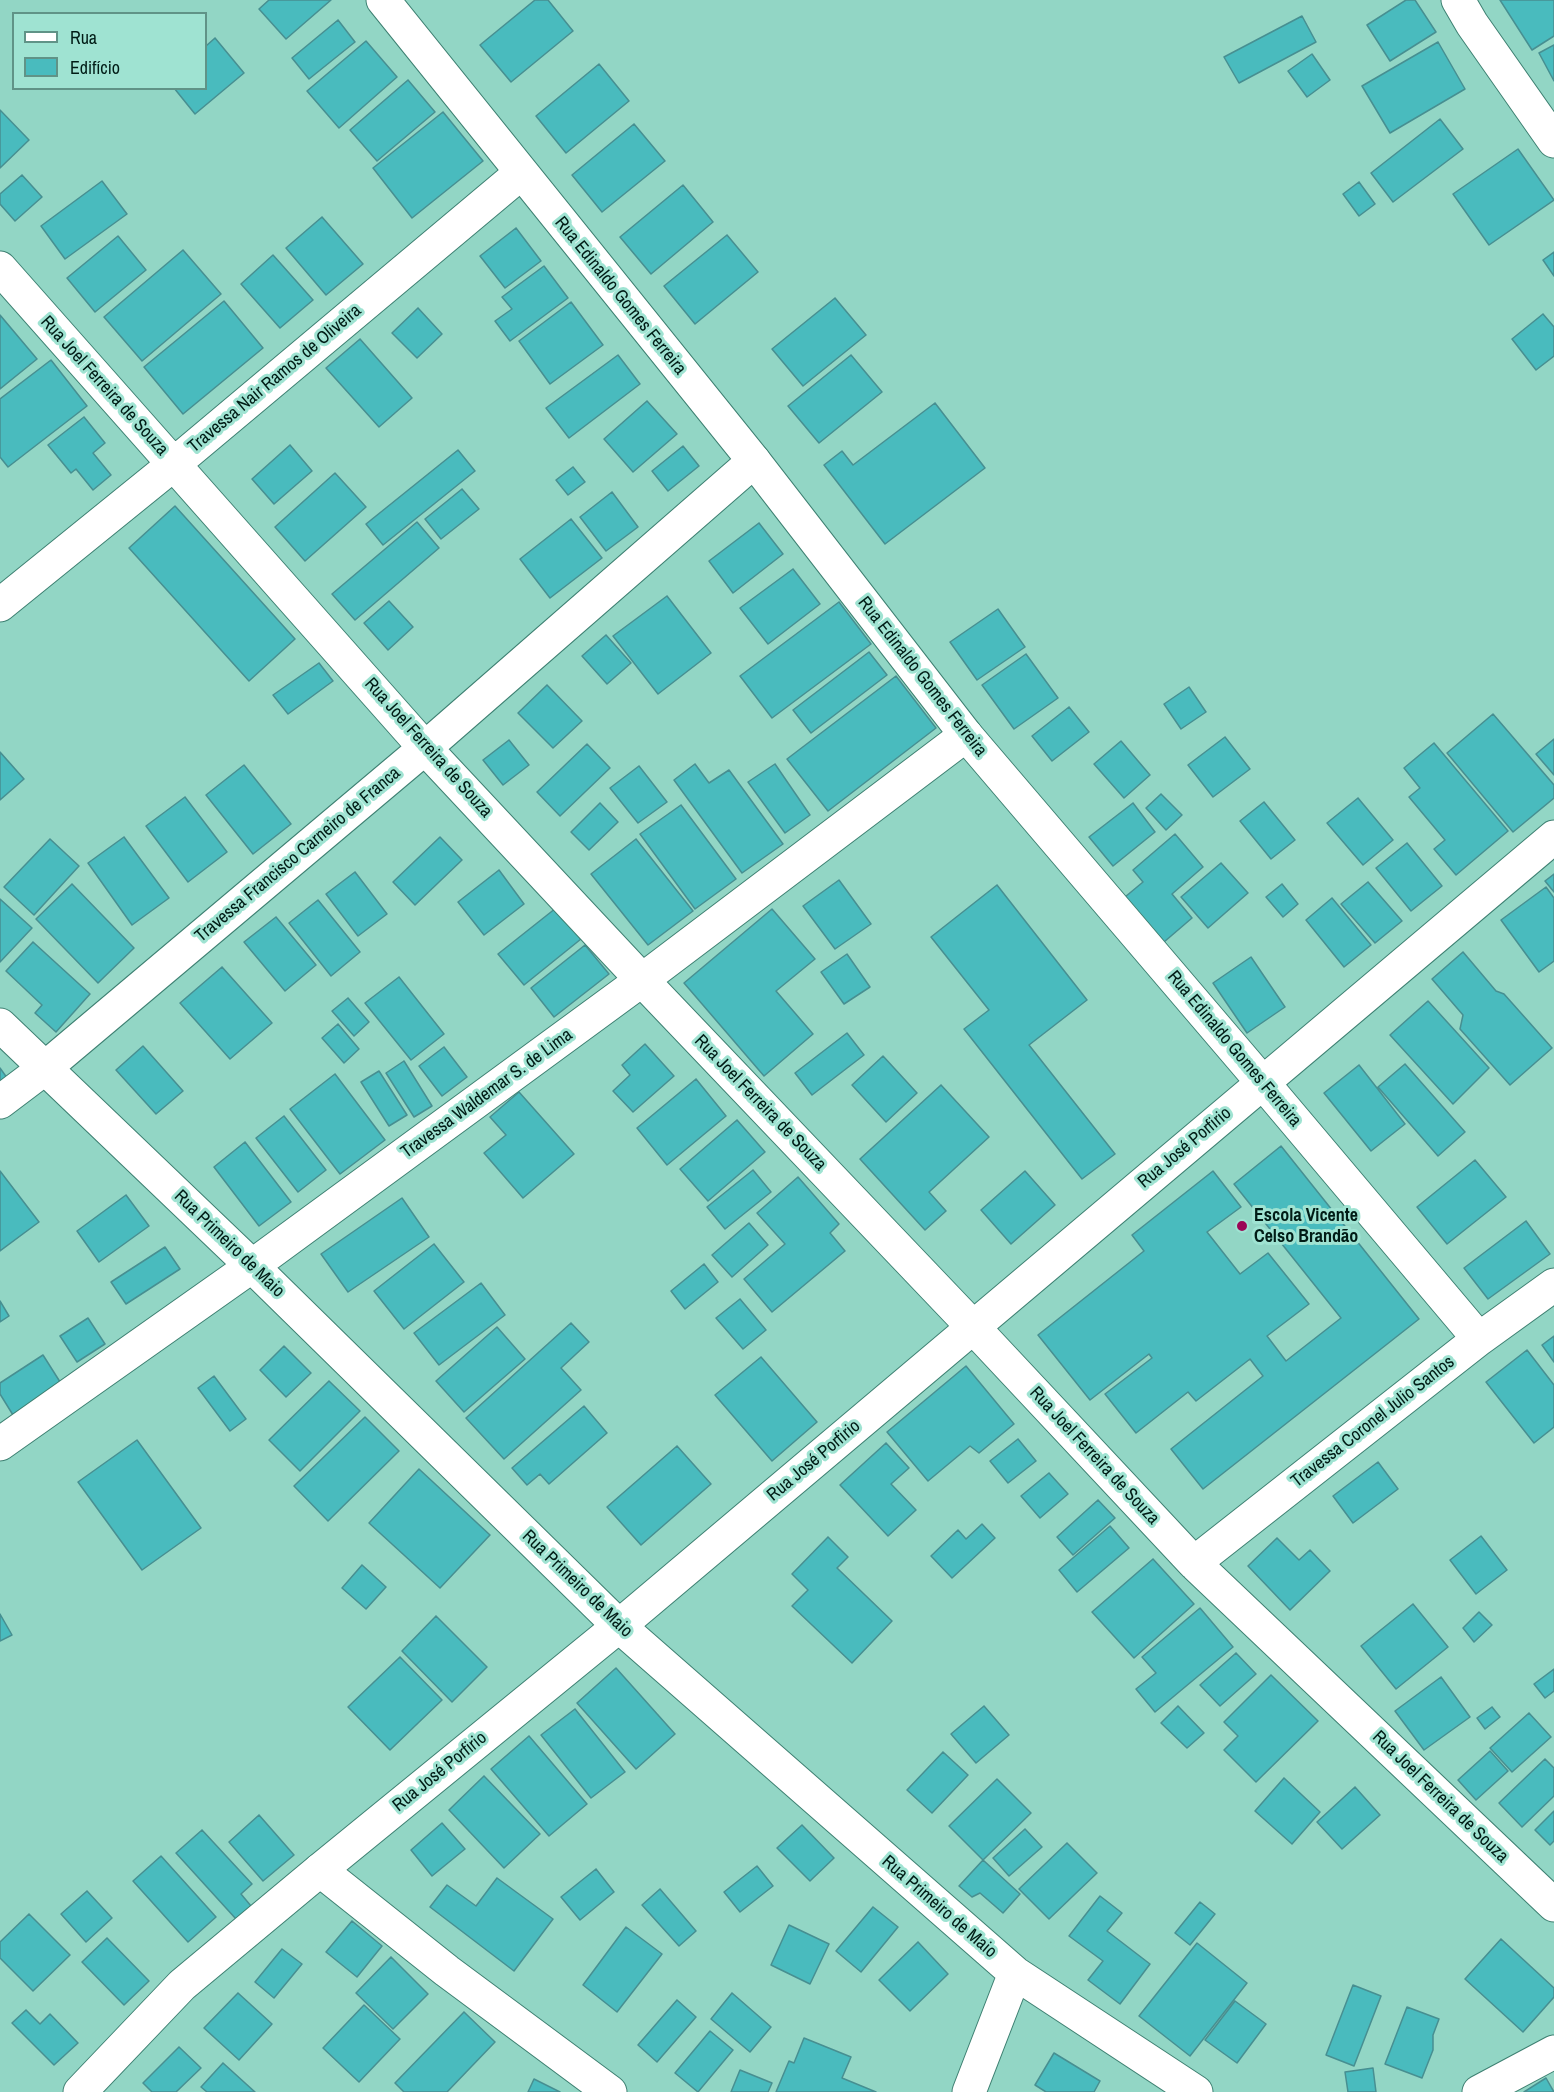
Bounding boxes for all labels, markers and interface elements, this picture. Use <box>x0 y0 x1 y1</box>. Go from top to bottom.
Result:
legend <box>12 12 207 90</box>
text: Rua <box>70 25 97 50</box>
text: Edifício <box>70 55 120 80</box>
street label: Rua Edinaldo Gomes Ferreira <box>550 213 690 379</box>
street label: Travessa Nair Ramos de Oliveira <box>184 300 366 458</box>
street label: Rua Joel Ferreira de Souza <box>36 312 172 460</box>
street label: Rua Edinaldo Gomes Ferreira <box>853 593 991 761</box>
street label: Rua Joel Ferreira de Souza <box>360 674 496 822</box>
street label: Travessa Francisco Carneiro de Franca <box>191 763 405 947</box>
street label: Rua Edinaldo Gomes Ferreira <box>1162 967 1306 1131</box>
street label: Travessa Waldemar S. de Lima <box>397 1025 577 1163</box>
street label: Rua Joel Ferreira de Souza <box>690 1031 830 1175</box>
street label: Rua José Porfirio <box>1134 1103 1236 1193</box>
street label: Rua Primeiro de Maio <box>169 1186 289 1302</box>
place label: Escola Vicente Celso Brandão <box>1254 1205 1358 1248</box>
marker: Escola Vicente Celso Brandão <box>1235 1219 1249 1233</box>
street label: Travessa Coronel Julio Santos <box>1287 1352 1459 1492</box>
street label: Rua Joel Ferreira de Souza <box>1025 1383 1163 1529</box>
street label: Rua José Porfirio <box>763 1416 865 1506</box>
street label: Rua Primeiro de Maio <box>517 1526 637 1642</box>
street label: Rua José Porfirio <box>389 1727 491 1817</box>
street label: Rua Joel Ferreira de Souza <box>1368 1727 1512 1867</box>
street label: Rua Primeiro de Maio <box>877 1851 1001 1963</box>

